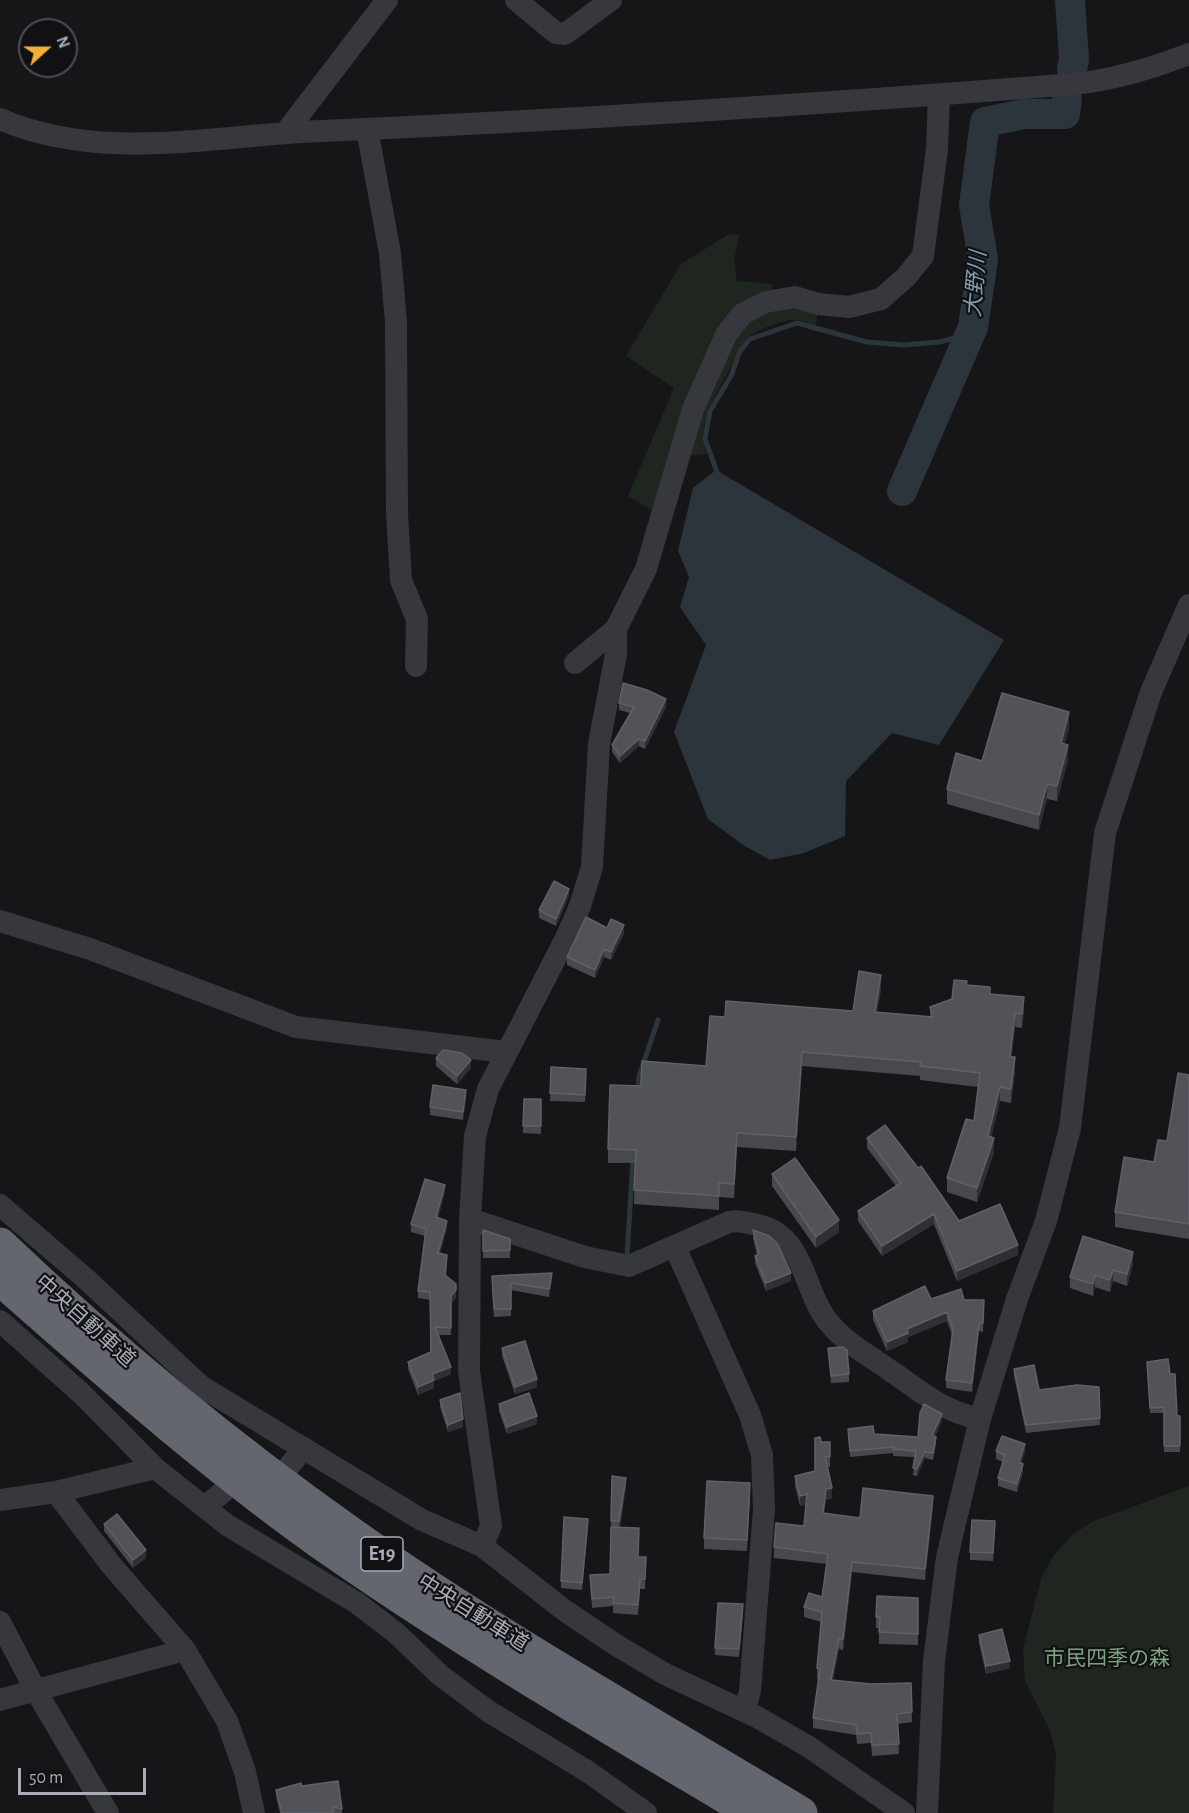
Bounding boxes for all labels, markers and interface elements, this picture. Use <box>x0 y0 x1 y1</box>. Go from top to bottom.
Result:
north arrow <box>18 18 78 78</box>
text: N <box>53 34 72 50</box>
water label: 大野川 <box>960 250 992 318</box>
street label: 中央自動車道 <box>30 1269 140 1373</box>
road number: E19 <box>361 1537 403 1571</box>
street label: 中央自動車道 <box>413 1569 533 1657</box>
park label: 市民四季の森 <box>1044 1646 1170 1672</box>
scale bar <box>21 1756 148 1794</box>
text: 50 m <box>29 1769 63 1787</box>

